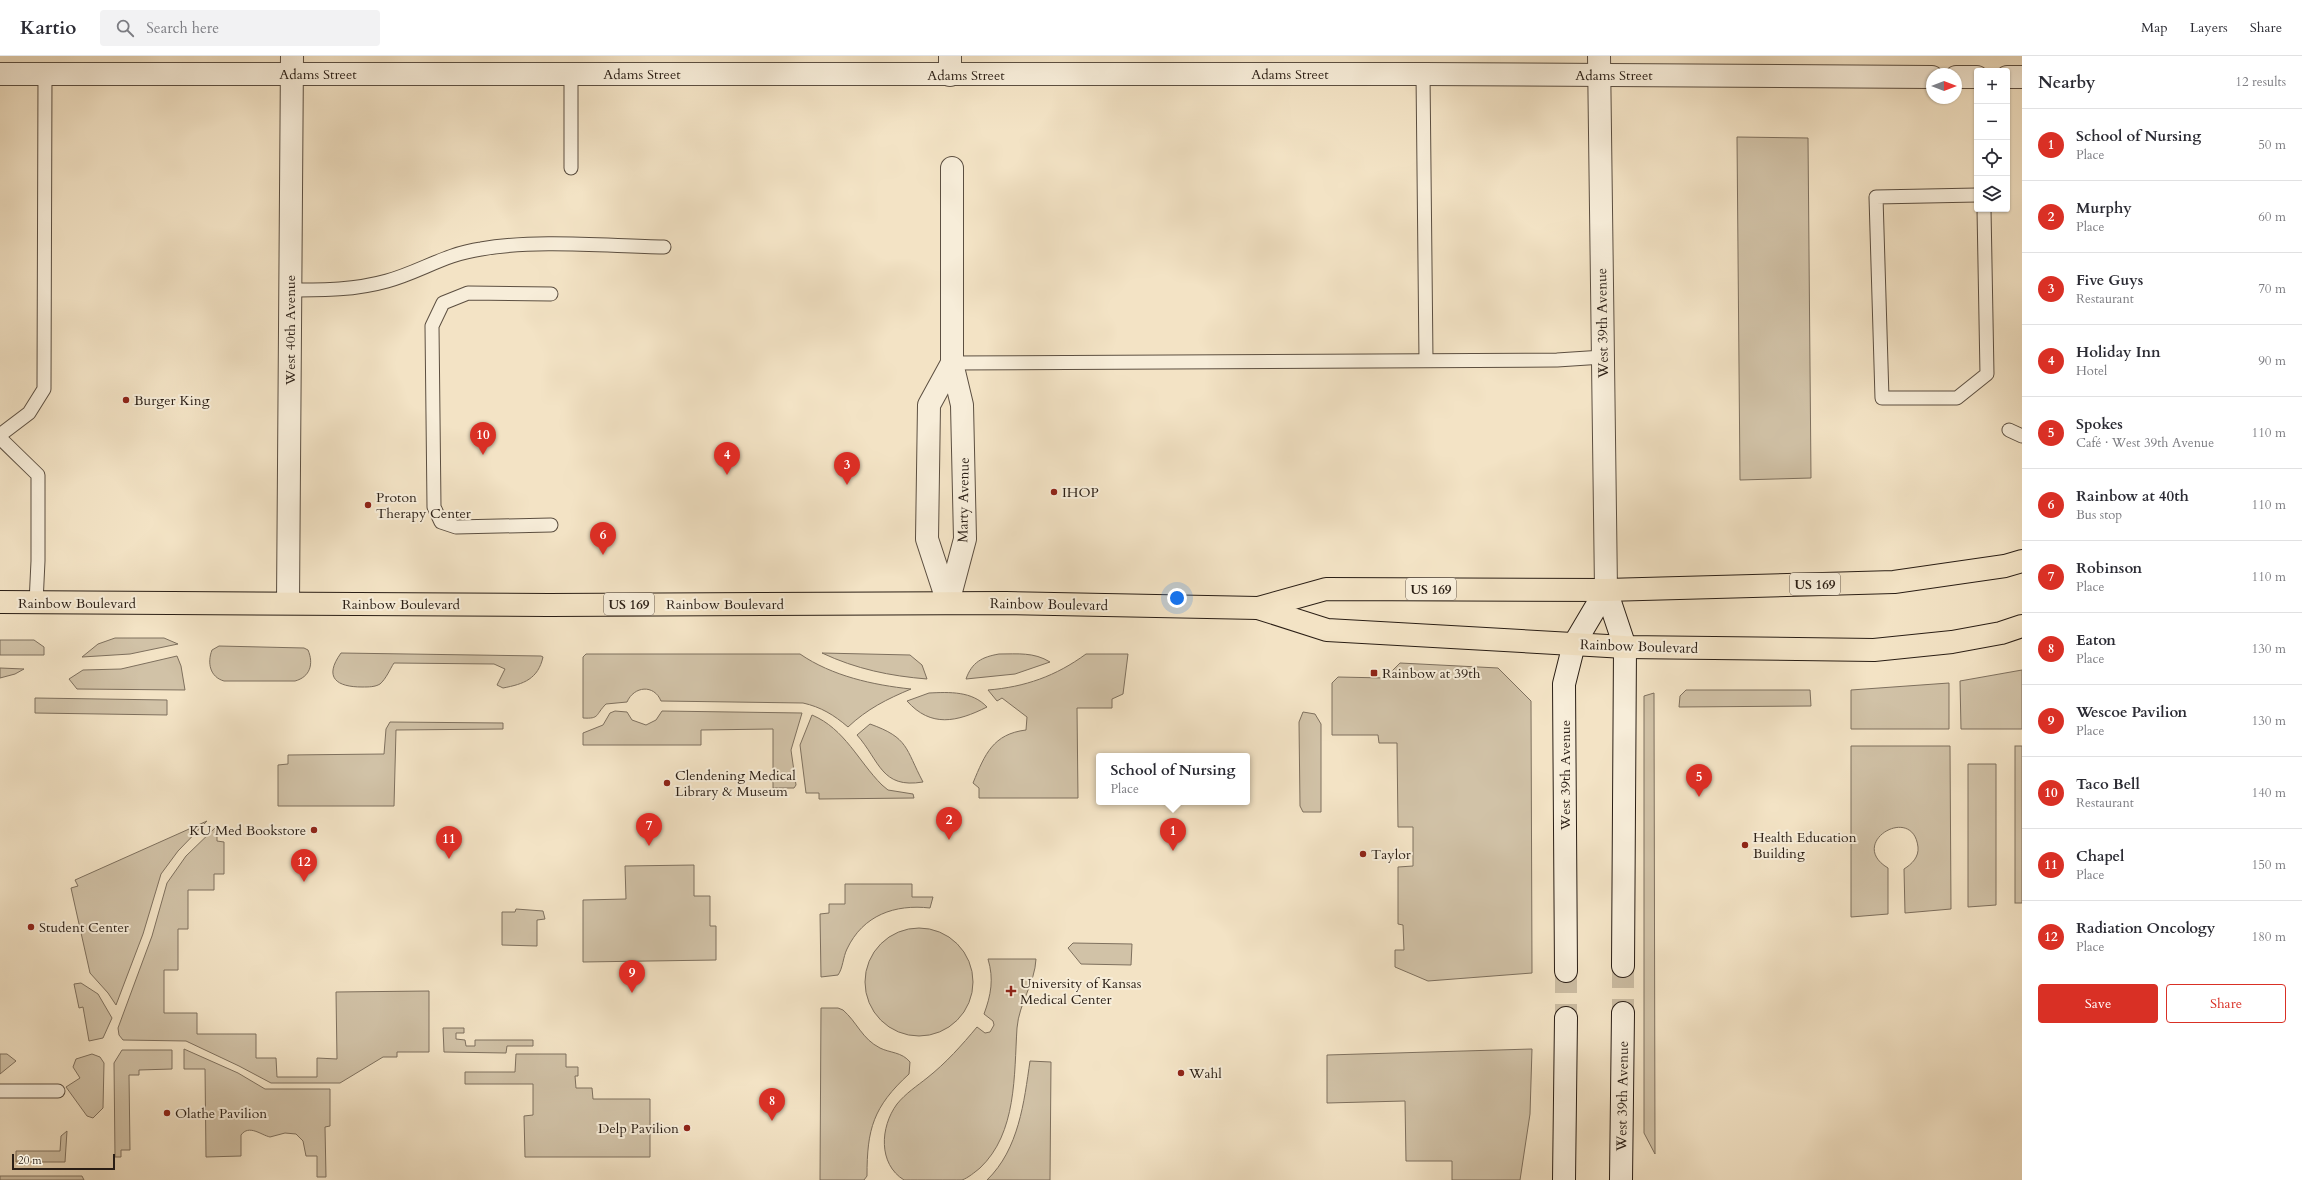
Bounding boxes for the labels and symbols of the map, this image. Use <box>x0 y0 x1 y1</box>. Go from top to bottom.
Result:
street label: Adams Street <box>279 65 357 84</box>
street label: Adams Street <box>603 65 681 84</box>
street label: Adams Street <box>1251 65 1329 84</box>
street label: Adams Street <box>927 66 1005 85</box>
street label: Adams Street <box>1575 66 1653 85</box>
north arrow <box>1926 68 1962 104</box>
street label: West 39th Avenue <box>1592 268 1613 379</box>
street label: West 40th Avenue <box>281 275 300 386</box>
place label: Burger King <box>134 391 210 410</box>
marker: Burger King <box>121 395 131 405</box>
pin: 10 <box>470 422 496 455</box>
pin: 4 <box>714 442 740 475</box>
pin: 3 <box>834 452 860 485</box>
street label: Marty Avenue <box>953 457 974 543</box>
place label: IHOP <box>1062 483 1099 502</box>
marker: IHOP <box>1049 487 1059 497</box>
place label: Proton Therapy Center <box>376 488 472 523</box>
marker: Proton Therapy Center <box>363 500 373 510</box>
pin: 6 <box>590 522 616 555</box>
road number: US 169 <box>1790 573 1840 595</box>
road number: US 169 <box>1406 578 1456 600</box>
your location <box>1167 588 1187 608</box>
road number: US 169 <box>604 593 654 615</box>
street label: Rainbow Boulevard <box>18 594 137 613</box>
street label: Rainbow Boulevard <box>990 594 1109 615</box>
street label: Rainbow Boulevard <box>342 595 461 614</box>
street label: Rainbow Boulevard <box>666 595 785 614</box>
street label: Rainbow Boulevard <box>1580 635 1699 658</box>
place label: Rainbow at 39th <box>1382 664 1481 683</box>
marker: Rainbow at 39th <box>1369 668 1379 678</box>
street label: West 39th Avenue <box>1556 720 1575 831</box>
pin: 5 <box>1686 764 1712 797</box>
place label: Clendening Medical Library & Museum <box>675 766 796 801</box>
marker: Clendening Medical Library & Museum <box>662 778 672 788</box>
pin: 2 <box>936 807 962 840</box>
pin: 7 <box>636 813 662 846</box>
pin: 1 <box>1160 818 1186 851</box>
place label: KU Med Bookstore <box>189 821 306 840</box>
marker: KU Med Bookstore <box>309 825 319 835</box>
pin: 11 <box>436 826 462 859</box>
place label: Health Education Building <box>1753 828 1857 863</box>
marker: Health Education Building <box>1740 840 1750 850</box>
place label: Taylor <box>1371 845 1412 864</box>
pin: 12 <box>291 849 317 882</box>
marker: Taylor <box>1358 849 1368 859</box>
place label: Student Center <box>39 918 130 937</box>
marker: Student Center <box>26 922 36 932</box>
pin: 9 <box>619 960 645 993</box>
place label: University of Kansas Medical Center <box>1020 974 1142 1009</box>
marker: University of Kansas Medical Center <box>1005 985 1017 997</box>
street label: West 39th Avenue <box>1612 1041 1633 1152</box>
place label: Wahl <box>1188 1064 1222 1083</box>
marker: Wahl <box>1176 1068 1186 1078</box>
pin: 8 <box>759 1088 785 1121</box>
place label: Olathe Pavilion <box>175 1104 267 1123</box>
marker: Olathe Pavilion <box>162 1108 172 1118</box>
place label: Delp Pavilion <box>598 1119 679 1138</box>
marker: Delp Pavilion <box>682 1123 692 1133</box>
scale bar <box>12 1152 115 1171</box>

